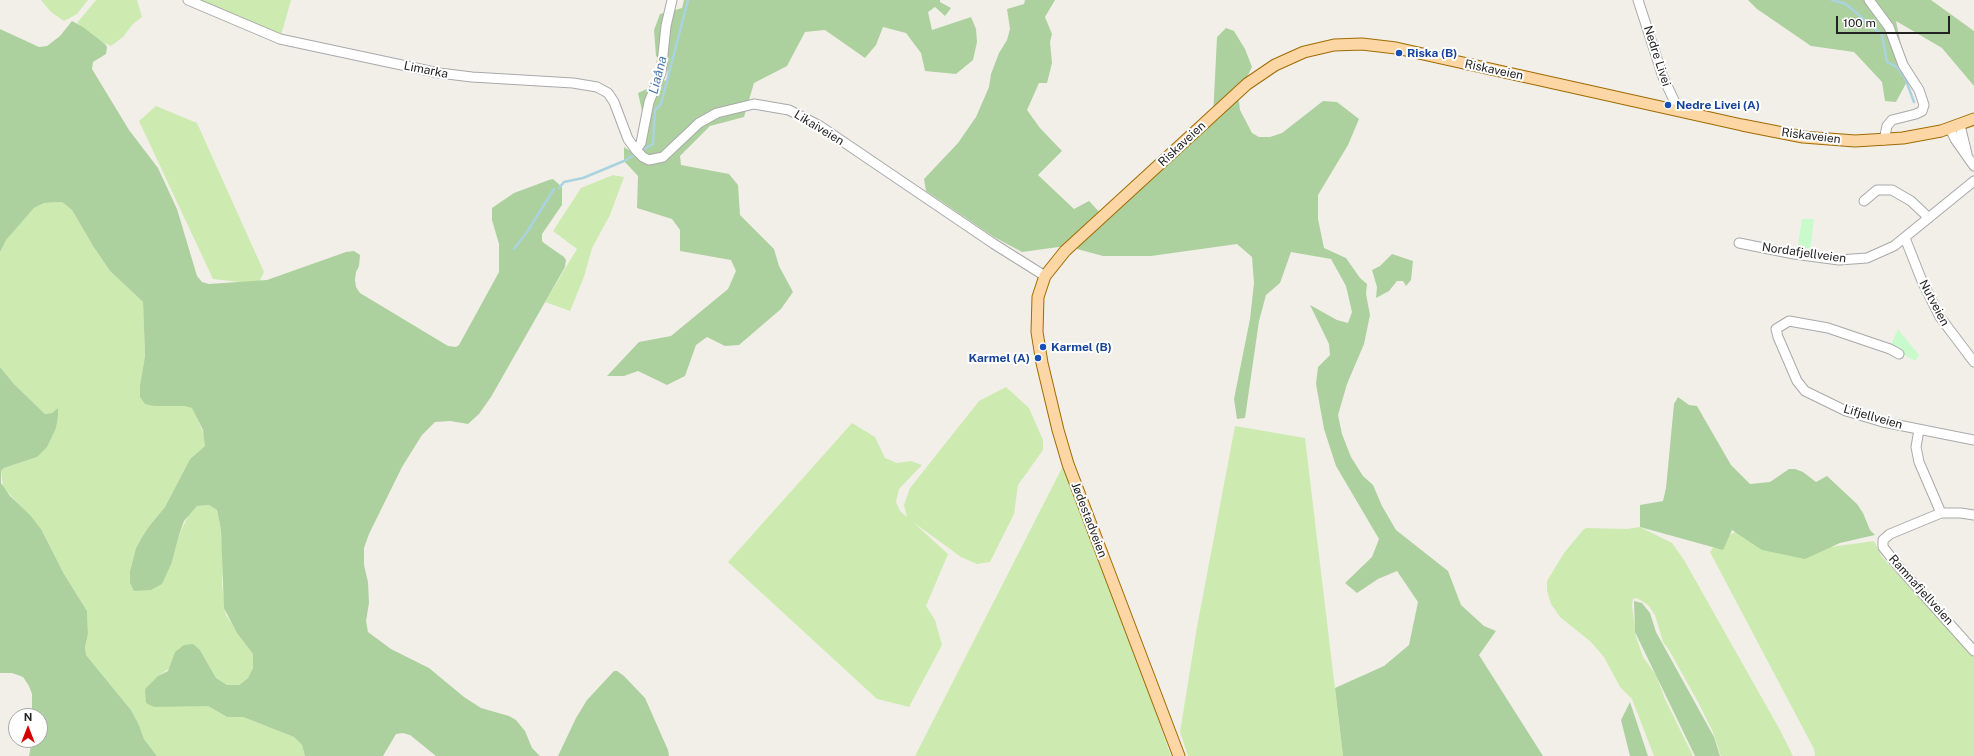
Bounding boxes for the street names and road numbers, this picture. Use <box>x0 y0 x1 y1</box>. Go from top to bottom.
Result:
street label: Nedre Livei <box>1640 24 1674 88</box>
street label: Riskaveien <box>1463 57 1525 83</box>
street label: Limarka <box>403 59 449 81</box>
street label: Likaiveien <box>791 108 847 148</box>
street label: Riskaveien <box>1155 118 1209 170</box>
street label: Riskaveien <box>1781 125 1841 147</box>
street label: Nordafjellveien <box>1761 240 1847 266</box>
street label: Nutveien <box>1916 278 1952 328</box>
street label: Lifjellveien <box>1842 402 1904 432</box>
street label: Jødestadveien <box>1068 480 1110 560</box>
street label: Ramnafjellveien <box>1886 552 1956 628</box>

